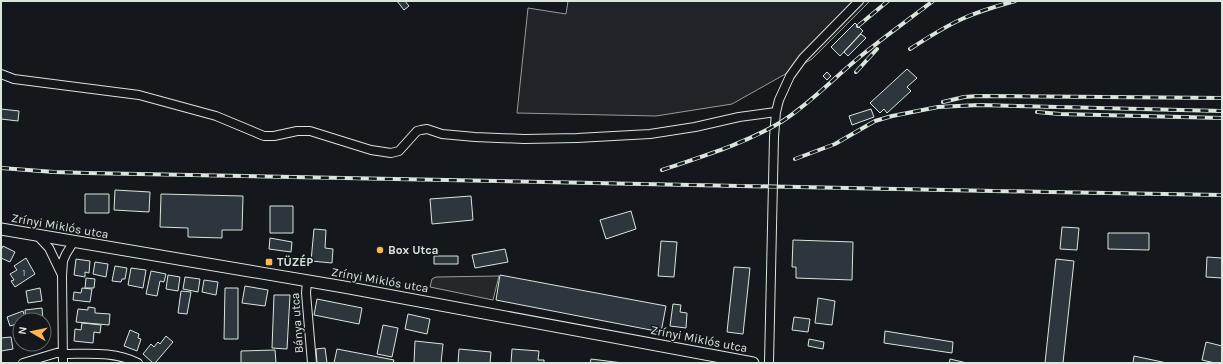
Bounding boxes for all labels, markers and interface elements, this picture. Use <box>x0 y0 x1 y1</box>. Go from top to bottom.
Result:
street label: Zrínyi Miklós utca <box>10 211 110 241</box>
place label: Box Utca <box>388 243 439 257</box>
marker: Box Utca <box>375 245 385 255</box>
place label: TÜZÉP <box>277 254 313 269</box>
marker: TÜZÉP <box>264 257 274 267</box>
street label: Zrínyi Miklós utca <box>330 265 430 295</box>
house number: 1 <box>22 267 26 279</box>
street label: Bánya utca <box>288 292 306 354</box>
north arrow <box>12 312 52 352</box>
street label: Zrínyi Miklós utca <box>649 323 749 355</box>
text: N <box>16 326 30 335</box>

